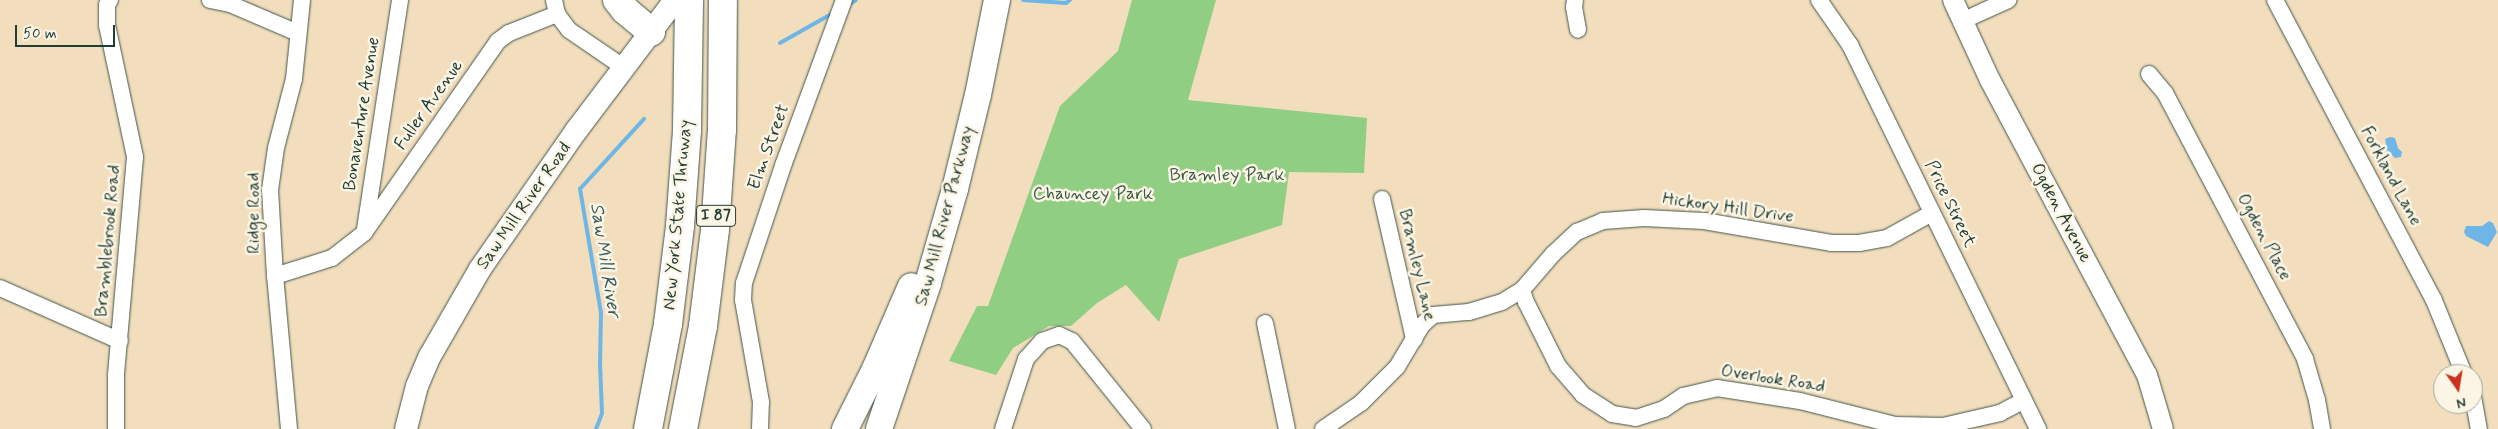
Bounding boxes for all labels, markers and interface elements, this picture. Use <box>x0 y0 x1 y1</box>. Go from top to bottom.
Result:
scale bar <box>18 15 118 47</box>
text: 50 m <box>23 24 57 44</box>
street label: Bonaventure Avenue <box>339 34 385 194</box>
street label: Fuller Avenue <box>391 57 467 153</box>
street label: Elm Street <box>744 102 794 192</box>
street label: New York State Thruway <box>659 120 697 310</box>
street label: Forkland Lane <box>2356 122 2426 230</box>
street label: Saw Mill River Parkway <box>911 127 979 305</box>
street label: Saw Mill River Road <box>472 139 576 273</box>
street label: Price Street <box>1920 157 1980 251</box>
street label: Ogden Avenue <box>2025 158 2097 268</box>
park label: Bramley Park <box>1172 164 1282 186</box>
street label: Bramblebrook Road <box>91 165 125 317</box>
street label: Ridge Road <box>243 172 265 254</box>
park label: Chauncey Park <box>1034 183 1152 205</box>
street label: Hickory Hill Drive <box>1662 188 1794 228</box>
street label: Ogden Place <box>2232 190 2296 284</box>
water label: Saw Mill River <box>585 202 625 318</box>
road number: I 87 <box>696 202 736 230</box>
street label: Bramley Lane <box>1394 207 1440 323</box>
street label: Overlook Road <box>1720 360 1826 398</box>
north arrow <box>2433 364 2483 414</box>
text: N <box>2455 393 2468 412</box>

